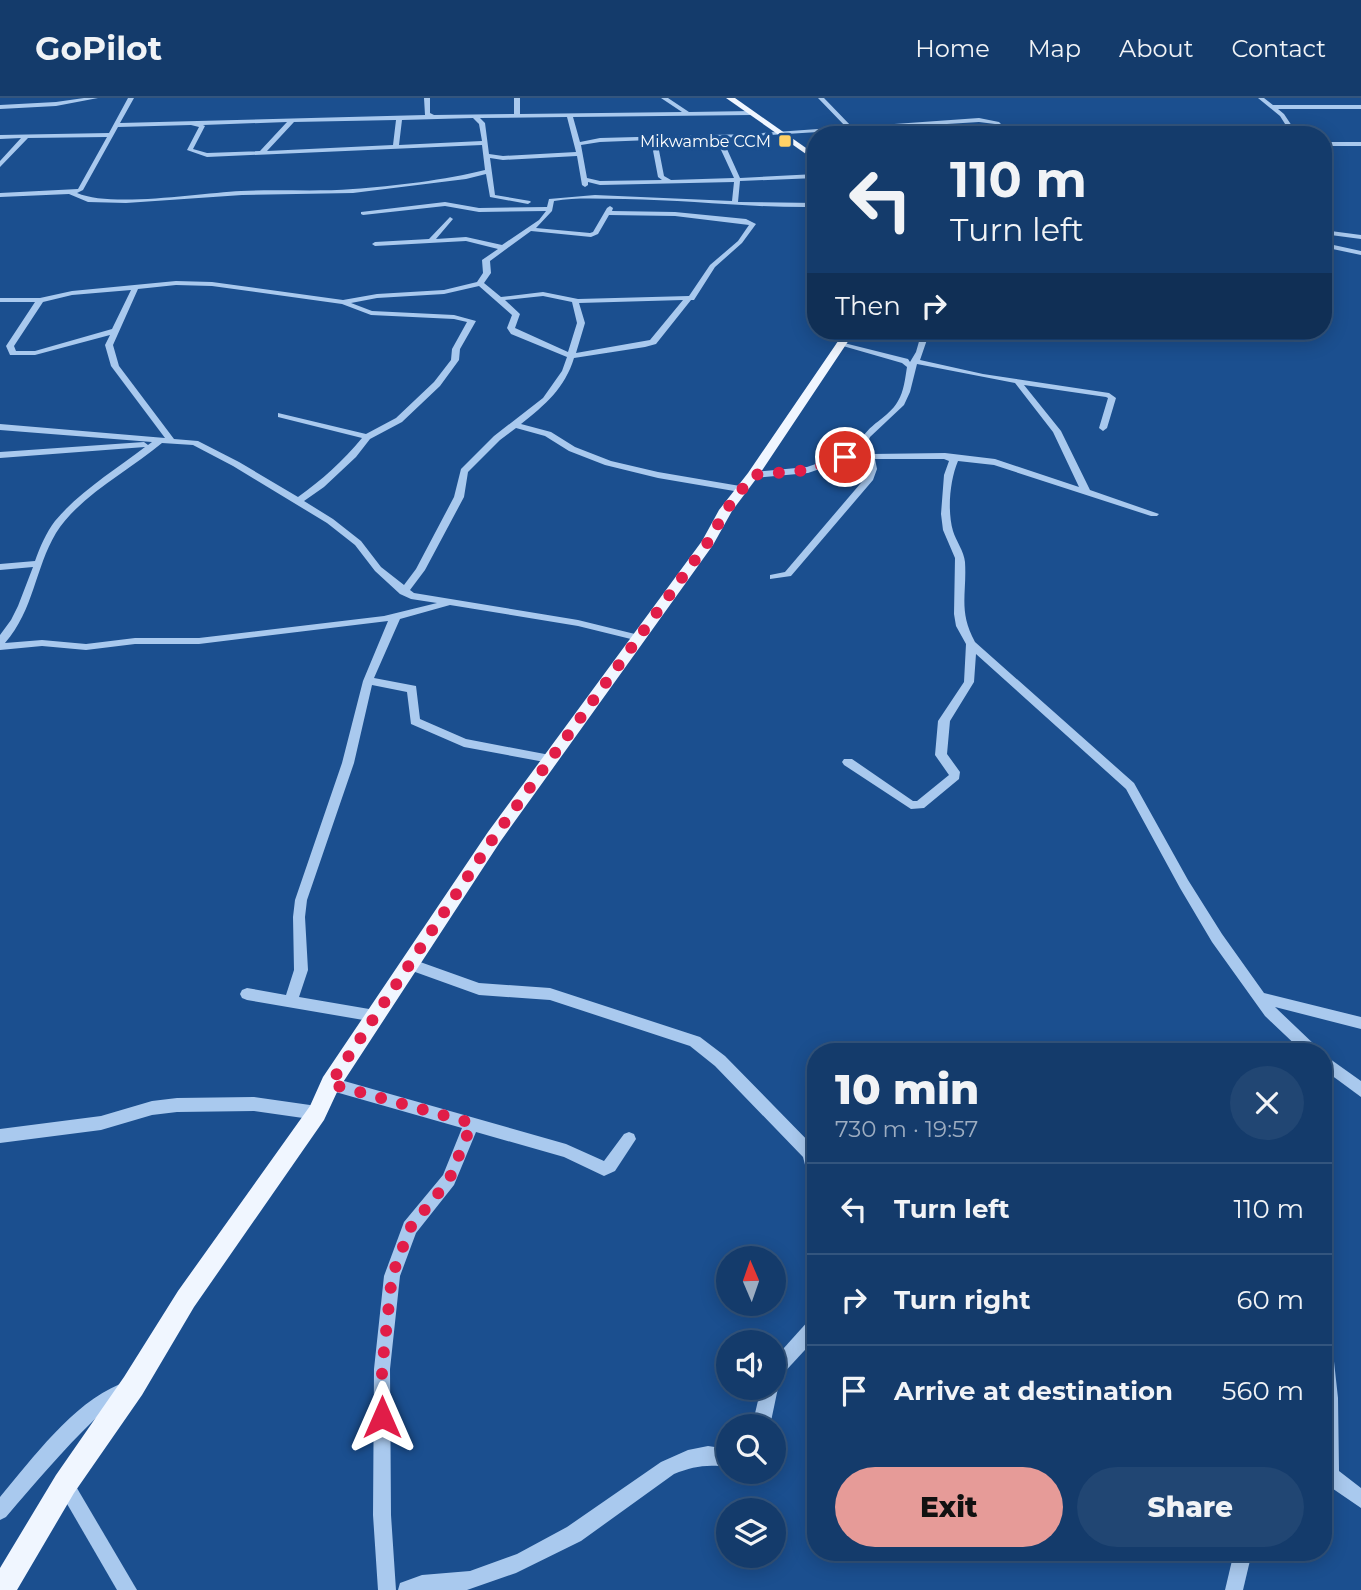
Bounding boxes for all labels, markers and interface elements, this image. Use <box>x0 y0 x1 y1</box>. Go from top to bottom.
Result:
text: GoPilot <box>35 28 162 68</box>
text: Home <box>915 34 990 63</box>
text: Map <box>1028 34 1081 63</box>
text: About <box>1119 34 1193 63</box>
text: Contact <box>1231 34 1326 63</box>
place label: Mikwambe CCM <box>640 132 771 151</box>
marker: Mikwambe CCM <box>777 133 793 149</box>
text: 110 m <box>950 150 1087 209</box>
icon: left <box>835 154 926 245</box>
text: Turn left <box>950 210 1084 249</box>
icon: right <box>915 287 953 325</box>
text: Then <box>835 290 901 322</box>
pin <box>815 427 875 487</box>
icon: arrive <box>826 438 864 476</box>
text: 10 min <box>835 1063 979 1115</box>
button: close <box>1230 1066 1304 1140</box>
text: 730 m · 19:57 <box>835 1115 978 1143</box>
icon: left <box>835 1190 873 1228</box>
text: Turn left <box>894 1193 1010 1225</box>
text: 110 m <box>1234 1193 1304 1225</box>
north arrow <box>716 1246 786 1316</box>
map controls <box>716 1246 786 1568</box>
icon: right <box>835 1281 873 1319</box>
text: Turn right <box>894 1284 1030 1316</box>
text: 60 m <box>1237 1284 1304 1316</box>
button: sound <box>716 1330 786 1400</box>
icon: arrive <box>835 1372 873 1410</box>
text: Arrive at destination <box>894 1375 1173 1407</box>
text: 560 m <box>1222 1375 1304 1407</box>
position arrow <box>345 1380 419 1454</box>
button: search <box>716 1414 786 1484</box>
button: Exit <box>835 1467 1063 1547</box>
button: Share <box>1077 1467 1304 1547</box>
button: layers <box>716 1498 786 1568</box>

